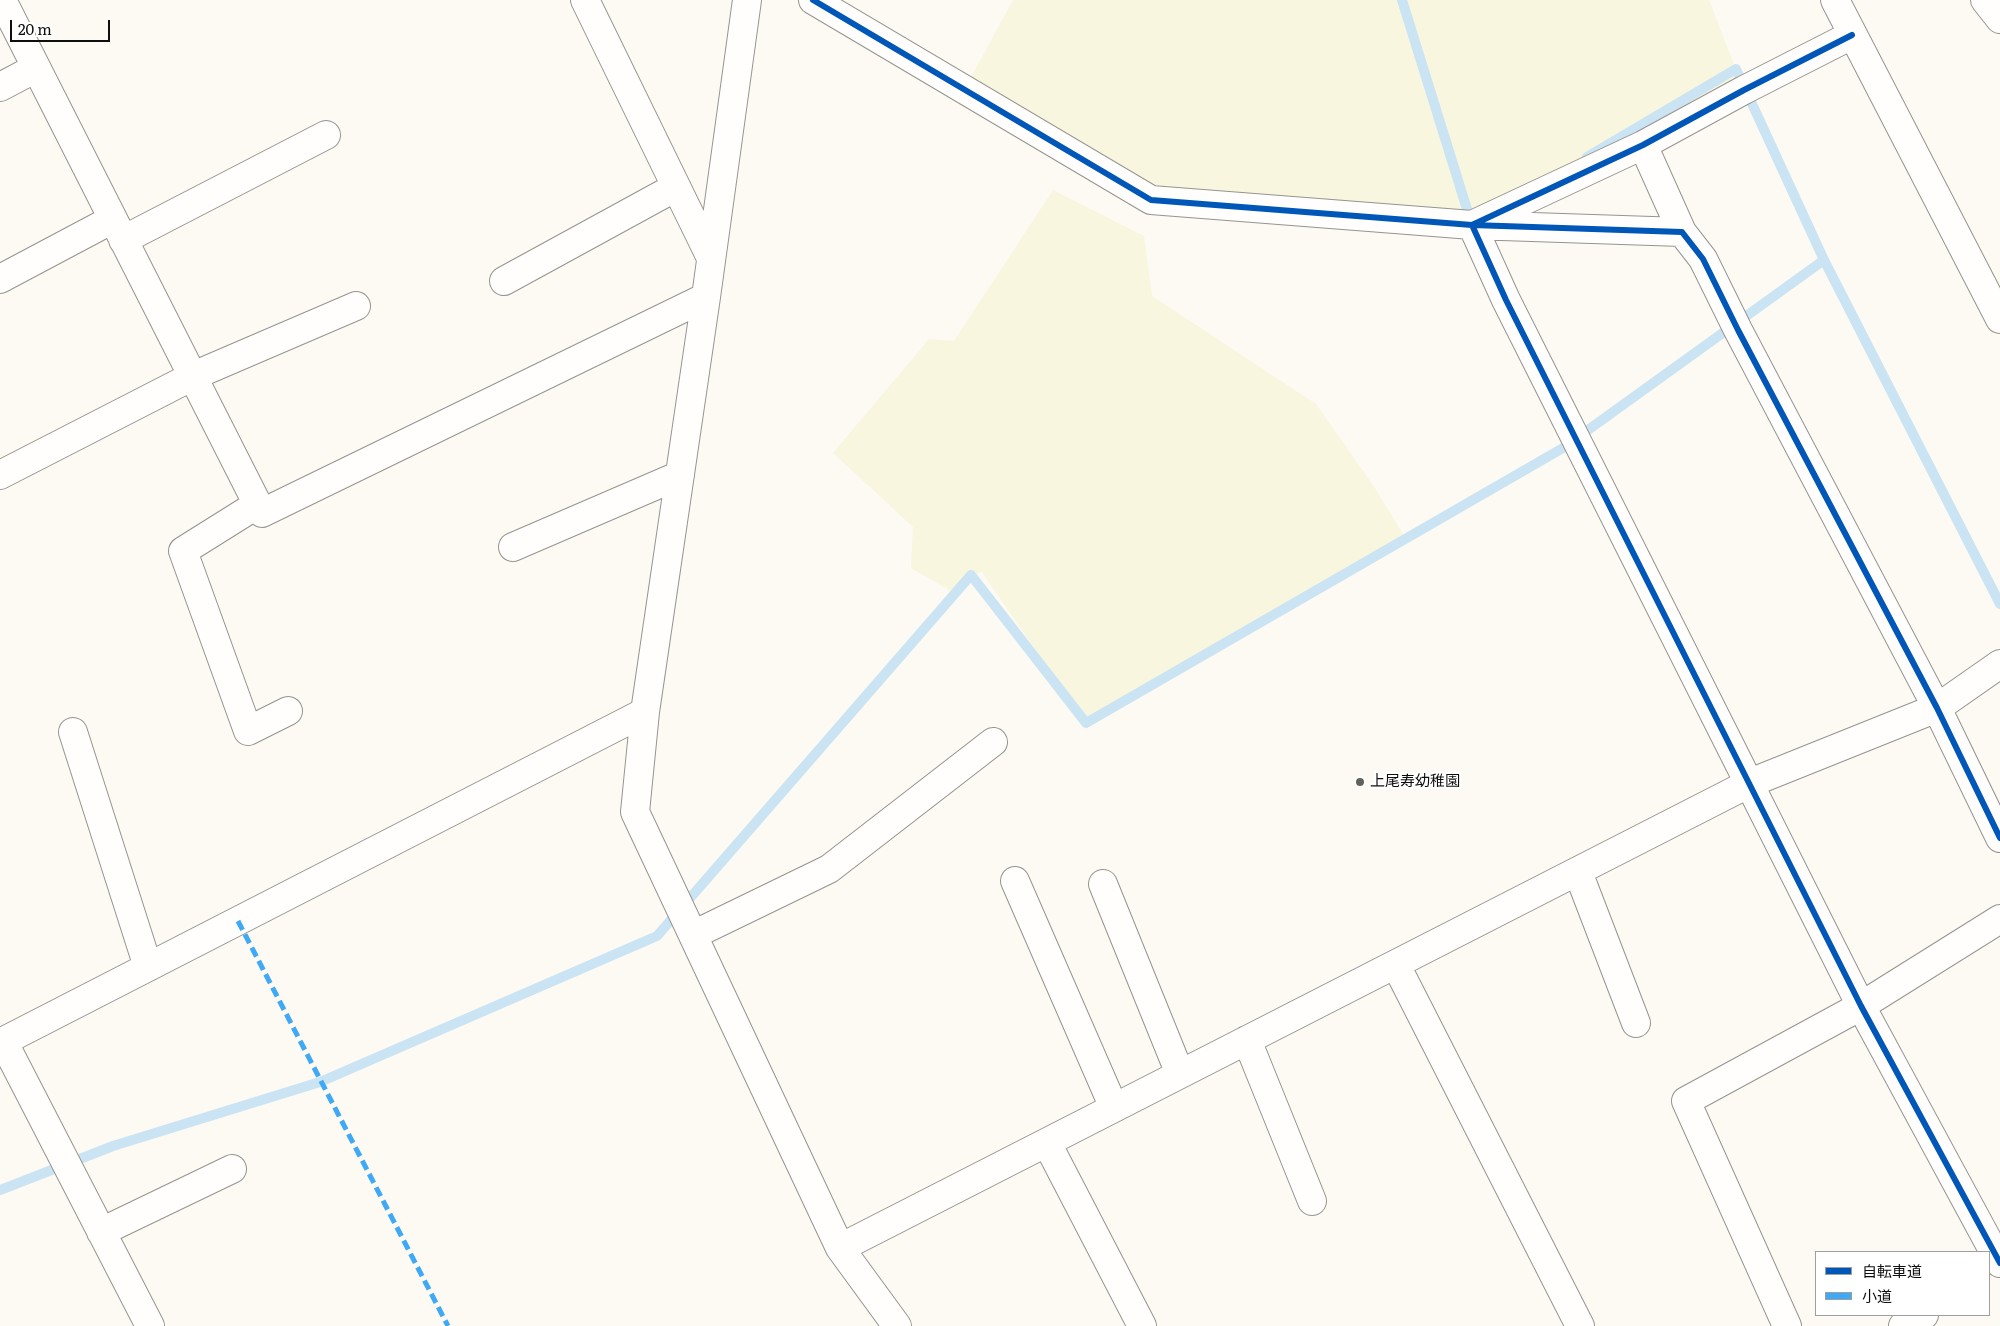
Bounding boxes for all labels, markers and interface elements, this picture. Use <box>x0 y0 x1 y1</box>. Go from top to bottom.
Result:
scale bar <box>12 10 112 42</box>
text: 20 m <box>18 17 52 40</box>
place label: 上尾寿幼稚園 <box>1370 773 1460 791</box>
marker: 上尾寿幼稚園 <box>1354 776 1366 788</box>
legend <box>1815 1251 1990 1316</box>
text: 自転車道 <box>1862 1259 1922 1282</box>
text: 小道 <box>1862 1284 1892 1307</box>

